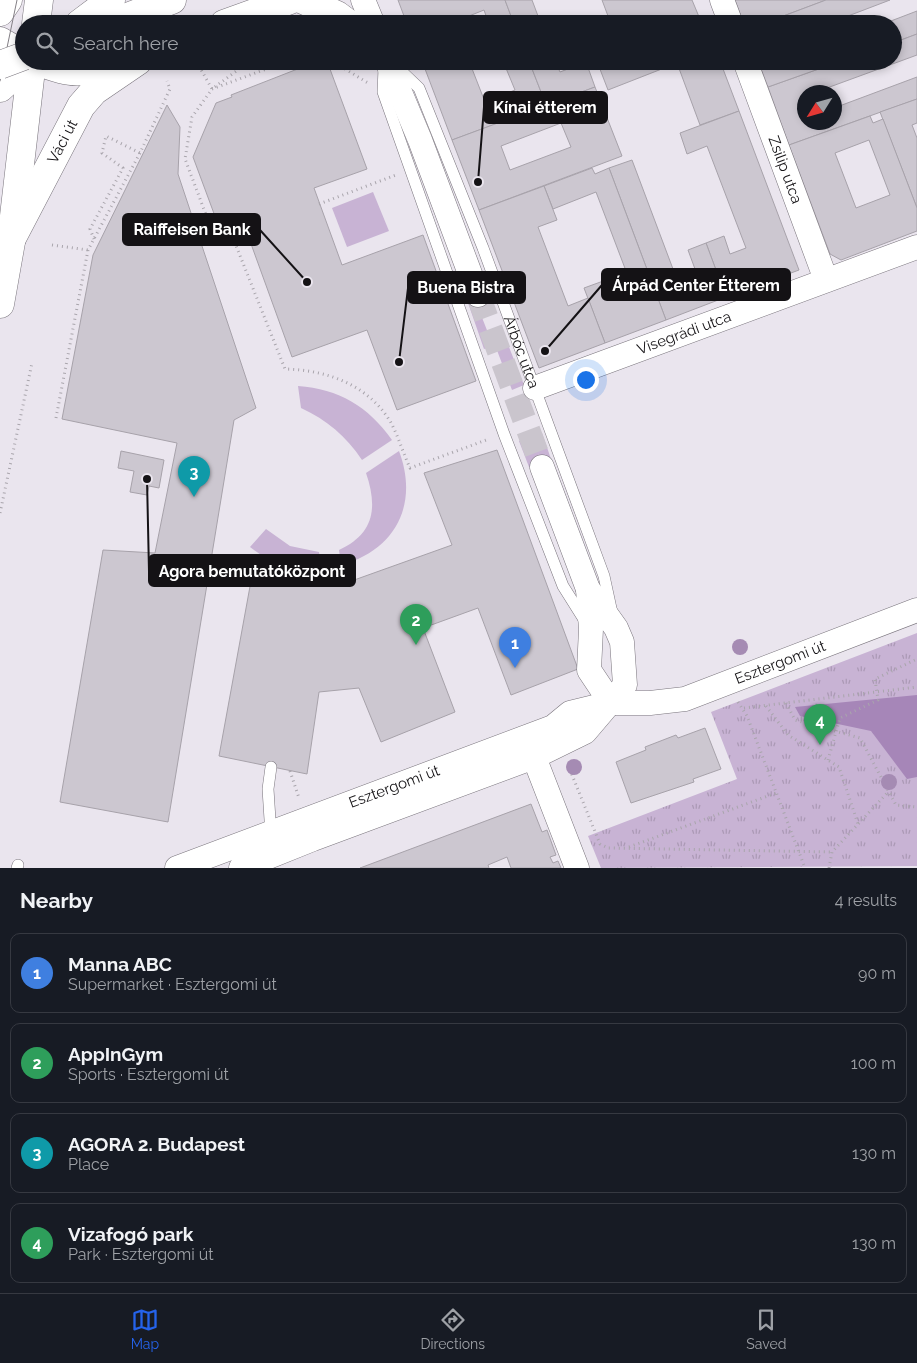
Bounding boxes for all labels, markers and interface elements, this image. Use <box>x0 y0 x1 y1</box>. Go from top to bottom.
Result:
search box <box>15 15 902 70</box>
icon: search <box>33 29 61 57</box>
text: Search here <box>73 32 179 54</box>
north arrow <box>797 85 842 130</box>
callout: Kínai étterem <box>484 92 607 123</box>
text: Kínai étterem <box>493 98 597 117</box>
street label: Váci út <box>44 116 81 166</box>
street label: Zsilip utca <box>765 134 806 206</box>
callout: Raiffeisen Bank <box>123 214 260 245</box>
text: Raiffeisen Bank <box>133 220 251 239</box>
callout: Árpád Center Étterem <box>602 269 790 300</box>
callout: Buena Bistra <box>408 272 525 303</box>
text: Árpád Center Étterem <box>612 275 780 295</box>
text: Buena Bistra <box>417 278 515 297</box>
street label: Visegrádi utca <box>635 307 734 359</box>
street label: Árbóc utca <box>500 313 543 391</box>
your location <box>573 367 599 393</box>
pin: 3 <box>178 456 210 497</box>
callout: Agora bemutatóközpont <box>149 555 355 586</box>
text: Agora bemutatóközpont <box>159 562 345 581</box>
pin: 2 <box>400 604 432 645</box>
pin: 1 <box>499 627 531 668</box>
street label: Esztergomi út <box>732 637 828 688</box>
pin: 4 <box>804 704 836 745</box>
street label: Esztergomi út <box>346 761 442 812</box>
text: Nearby <box>20 888 93 913</box>
text: 4 results <box>835 891 897 910</box>
text: Manna ABC <box>68 953 172 975</box>
text: 1 <box>33 964 41 983</box>
text: 90 m <box>858 964 896 983</box>
text: Supermarket · Esztergomi út <box>68 975 277 994</box>
text: AppInGym <box>68 1043 163 1065</box>
text: 2 <box>32 1054 42 1073</box>
text: 100 m <box>851 1054 896 1073</box>
text: Sports · Esztergomi út <box>68 1065 229 1084</box>
text: AGORA 2. Budapest <box>68 1133 245 1155</box>
text: 3 <box>33 1144 41 1163</box>
text: 130 m <box>852 1144 896 1163</box>
text: Place <box>68 1155 109 1174</box>
text: Vizafogó park <box>68 1223 193 1245</box>
text: 4 <box>32 1234 42 1253</box>
text: 130 m <box>852 1234 896 1253</box>
text: Park · Esztergomi út <box>68 1245 214 1264</box>
tab: Map <box>131 1306 159 1352</box>
tab: Directions <box>420 1306 485 1352</box>
tab: Saved <box>746 1306 786 1352</box>

